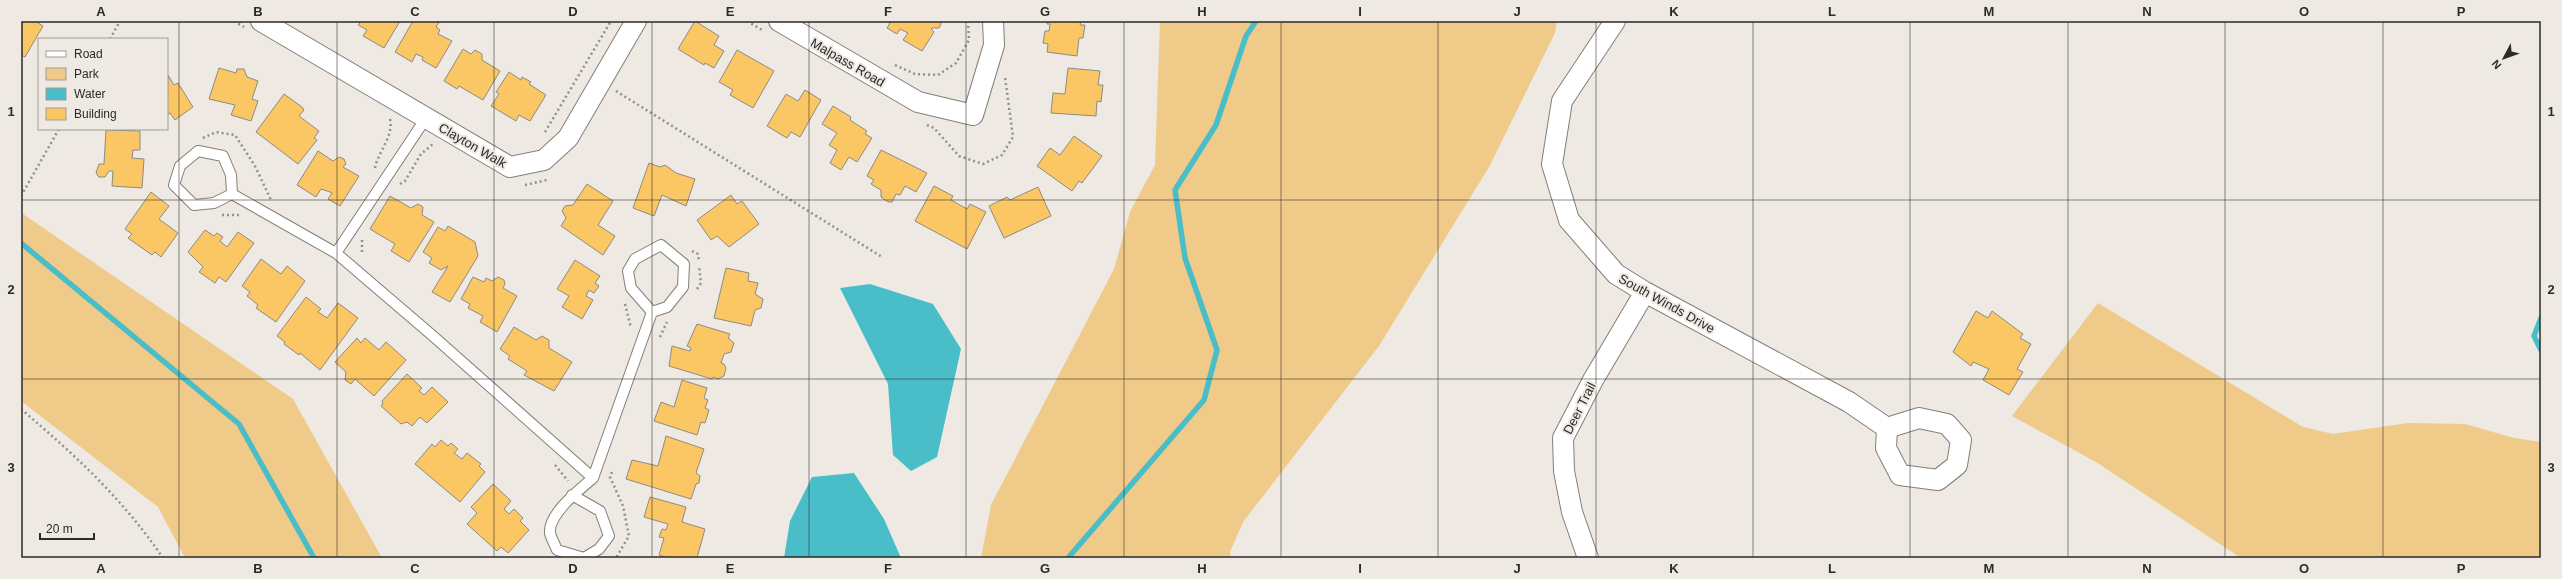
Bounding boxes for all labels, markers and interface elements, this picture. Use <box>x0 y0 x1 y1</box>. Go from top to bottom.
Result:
text: A <box>96 4 106 19</box>
text: B <box>253 4 263 19</box>
text: C <box>410 4 420 19</box>
text: D <box>568 4 578 19</box>
text: E <box>726 4 735 19</box>
text: F <box>884 4 892 19</box>
text: G <box>1040 4 1050 19</box>
text: H <box>1197 4 1207 19</box>
text: I <box>1358 4 1362 19</box>
text: J <box>1513 4 1521 19</box>
text: K <box>1669 4 1679 19</box>
text: L <box>1828 4 1836 19</box>
text: M <box>1984 4 1994 19</box>
text: N <box>2142 4 2152 19</box>
text: O <box>2299 4 2309 19</box>
text: P <box>2457 4 2466 19</box>
street label: Malpass Road <box>808 35 887 90</box>
legend <box>38 38 168 130</box>
north arrow <box>2484 38 2524 78</box>
text: Road <box>74 47 103 61</box>
text: N <box>2489 58 2504 71</box>
text: Park <box>74 67 100 81</box>
text: Water <box>74 87 106 101</box>
text: 1 <box>7 104 15 119</box>
text: 1 <box>2547 104 2555 119</box>
text: Building <box>74 107 117 121</box>
street label: Clayton Walk <box>436 120 510 171</box>
street label: South Winds Drive <box>1616 271 1717 336</box>
text: 2 <box>7 282 15 297</box>
text: 2 <box>2547 282 2555 297</box>
street label: Deer Trail <box>1560 380 1599 437</box>
text: 3 <box>7 460 15 475</box>
text: 3 <box>2547 460 2555 475</box>
scale bar <box>40 515 94 541</box>
text: 20 m <box>46 522 73 536</box>
text: A <box>96 561 106 576</box>
text: B <box>253 561 263 576</box>
text: C <box>410 561 420 576</box>
text: D <box>568 561 578 576</box>
text: E <box>726 561 735 576</box>
text: F <box>884 561 892 576</box>
text: G <box>1040 561 1050 576</box>
text: H <box>1197 561 1207 576</box>
text: I <box>1358 561 1362 576</box>
text: J <box>1513 561 1521 576</box>
text: K <box>1669 561 1679 576</box>
text: L <box>1828 561 1836 576</box>
text: M <box>1984 561 1994 576</box>
text: N <box>2142 561 2152 576</box>
text: O <box>2299 561 2309 576</box>
text: P <box>2457 561 2466 576</box>

